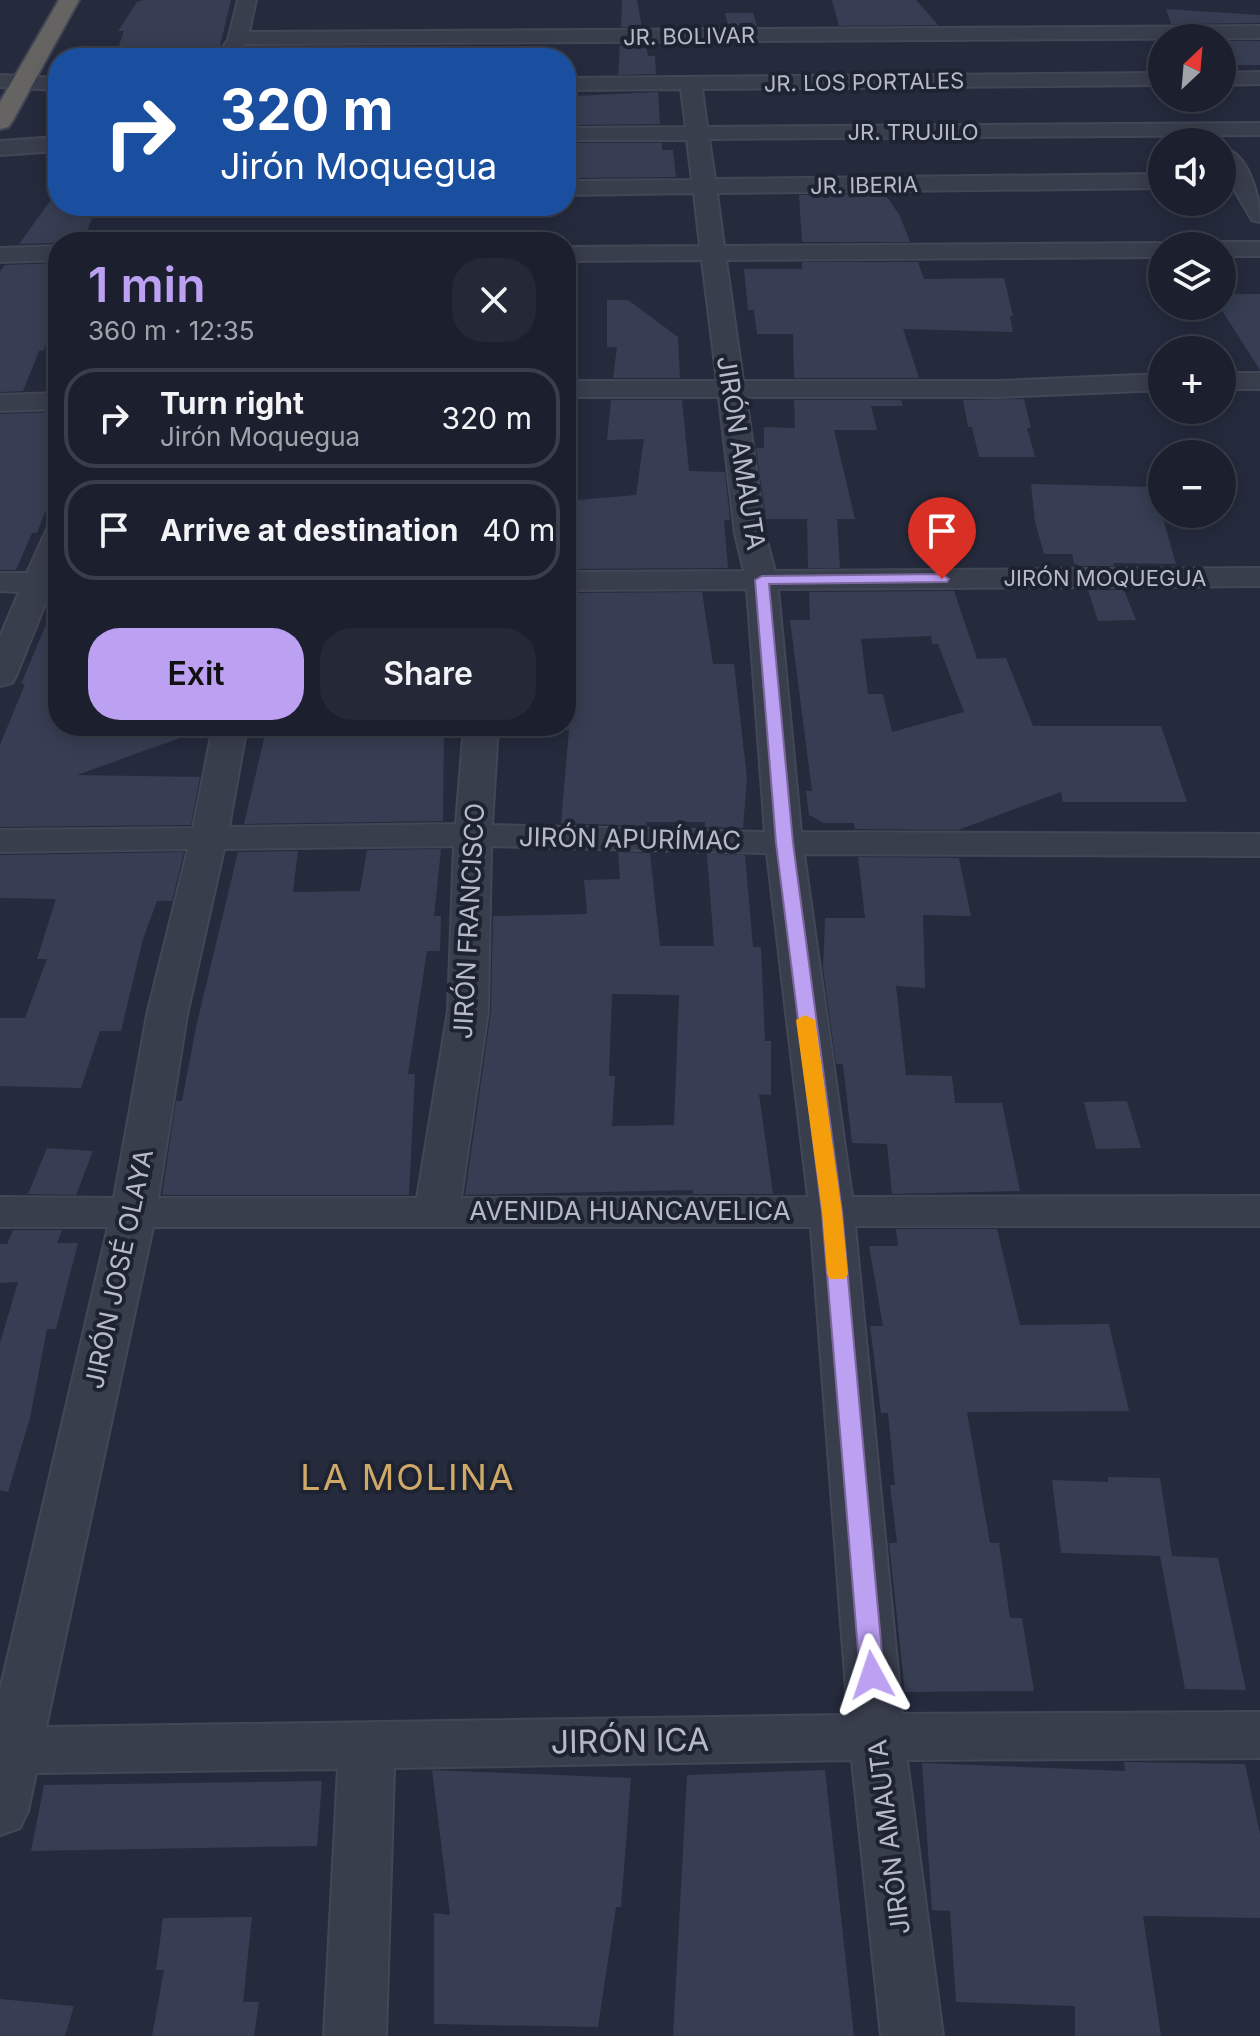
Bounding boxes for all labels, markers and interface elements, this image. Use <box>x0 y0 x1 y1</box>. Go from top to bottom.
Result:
street label: JR. BOLIVAR <box>623 22 755 50</box>
north arrow <box>1148 24 1236 112</box>
map controls <box>1148 24 1236 528</box>
street label: JR. LOS PORTALES <box>764 67 964 97</box>
text: 320 m <box>220 76 394 144</box>
icon: right <box>88 80 192 184</box>
street label: JR. TRUJILO <box>847 119 979 145</box>
button: sound <box>1148 128 1236 216</box>
text: Jirón Moquegua <box>220 144 497 188</box>
street label: JR. IBERIA <box>810 171 918 199</box>
button: layers <box>1148 232 1236 320</box>
text: 1 min <box>88 255 206 314</box>
button: close <box>452 258 536 342</box>
text: 360 m · 12:35 <box>88 315 255 346</box>
button: + <box>1148 336 1236 424</box>
street label: JIRÓN AMAUTA <box>711 354 772 552</box>
text: Turn right <box>160 385 304 421</box>
icon: right <box>92 396 136 440</box>
text: 320 m <box>442 400 532 436</box>
text: Jirón Moquegua <box>160 421 360 452</box>
button: − <box>1148 440 1236 528</box>
pin <box>908 497 976 579</box>
icon: arrive <box>92 508 136 552</box>
icon: arrive <box>920 509 964 553</box>
text: Arrive at destination <box>160 512 458 548</box>
text: 40 m <box>482 512 555 548</box>
street label: JIRÓN MOQUEGUA <box>1004 565 1206 591</box>
button: Exit <box>88 628 304 720</box>
button: Share <box>320 628 536 720</box>
street label: JIRÓN FRANCISCO <box>447 802 490 1040</box>
street label: JIRÓN APURÍMAC <box>519 821 742 856</box>
street label: JIRÓN JOSÉ OLAYA <box>78 1146 159 1391</box>
street label: AVENIDA HUANCAVELICA <box>469 1195 791 1226</box>
district label: LA MOLINA <box>300 1455 516 1499</box>
position arrow <box>830 1633 914 1717</box>
street label: JIRÓN ICA <box>550 1720 710 1761</box>
street label: JIRÓN AMAUTA <box>861 1738 916 1936</box>

